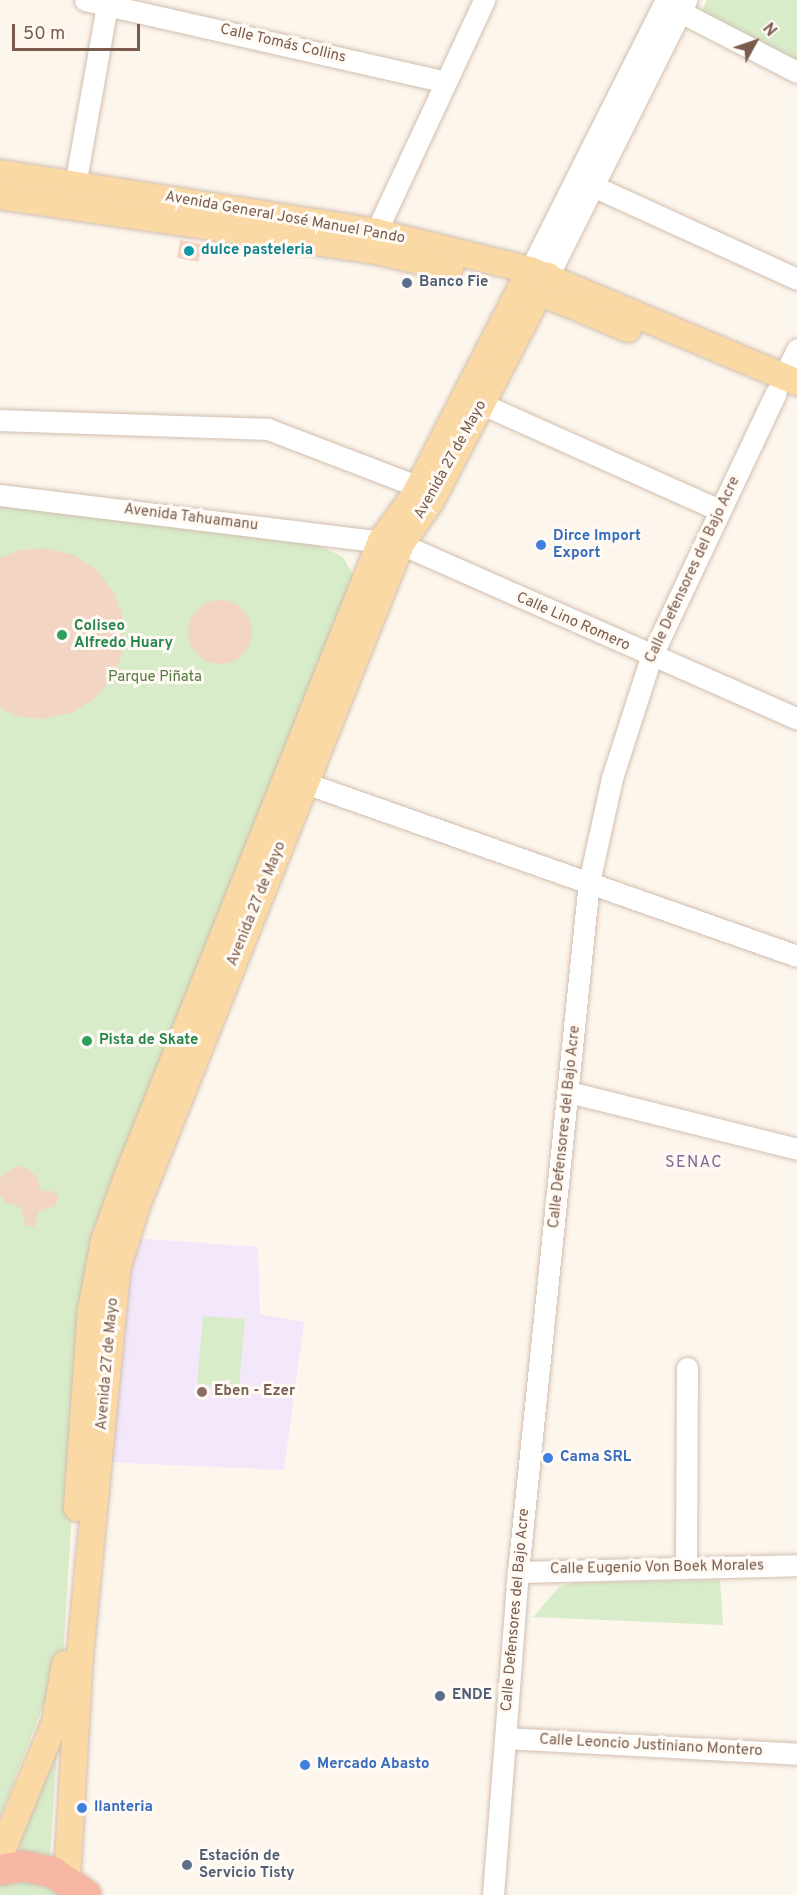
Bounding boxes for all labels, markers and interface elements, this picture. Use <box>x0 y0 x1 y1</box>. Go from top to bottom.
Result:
scale bar <box>15 12 142 50</box>
north arrow <box>725 12 785 72</box>
text: N <box>757 20 780 41</box>
street label: Calle Tomás Collins <box>218 21 348 67</box>
text: 50 m <box>23 23 65 46</box>
street label: Avenida General José Manuel Pando <box>164 188 406 248</box>
place label: dulce pasteleria <box>201 242 313 260</box>
marker: dulce pasteleria <box>182 244 196 258</box>
place label: Banco Fie <box>419 274 488 292</box>
marker: Banco Fie <box>400 276 414 290</box>
street label: Avenida 27 de Mayo <box>411 397 491 523</box>
street label: Calle Defensores del Bajo Acre <box>642 474 744 666</box>
street label: Avenida Tahuamanu <box>122 501 260 535</box>
place label: Dirce Import Export <box>553 527 641 562</box>
marker: Dirce Import Export <box>534 538 548 552</box>
street label: Calle Lino Romero <box>513 589 633 655</box>
place label: Coliseo Alfredo Huary <box>74 617 173 652</box>
marker: Coliseo Alfredo Huary <box>55 628 69 642</box>
park label: Parque Piñata <box>108 669 202 687</box>
street label: Avenida 27 de Mayo <box>224 839 290 969</box>
street label: Calle Defensores del Bajo Acre <box>545 1024 585 1230</box>
place label: Pista de Skate <box>99 1032 198 1050</box>
marker: Pista de Skate <box>80 1034 94 1048</box>
district label: SENAC <box>665 1153 723 1173</box>
street label: Avenida 27 de Mayo <box>93 1297 123 1431</box>
place label: Eben - Ezer <box>214 1383 295 1401</box>
marker: Eben - Ezer <box>195 1385 209 1399</box>
place label: Cama SRL <box>560 1449 631 1467</box>
marker: Cama SRL <box>541 1451 555 1465</box>
street label: Calle Defensores del Bajo Acre <box>498 1507 534 1713</box>
street label: Calle Eugenio Von Boek Morales <box>550 1557 764 1579</box>
place label: ENDE <box>452 1687 492 1705</box>
marker: ENDE <box>433 1689 447 1703</box>
street label: Calle Leoncio Justiniano Montero <box>539 1731 763 1761</box>
place label: Mercado Abasto <box>317 1756 430 1774</box>
marker: Mercado Abasto <box>298 1758 312 1772</box>
place label: llanteria <box>94 1799 153 1817</box>
marker: llanteria <box>75 1801 89 1815</box>
place label: Estación de Servicio Tisty <box>199 1847 295 1882</box>
marker: Estación de Servicio Tisty <box>180 1858 194 1872</box>

